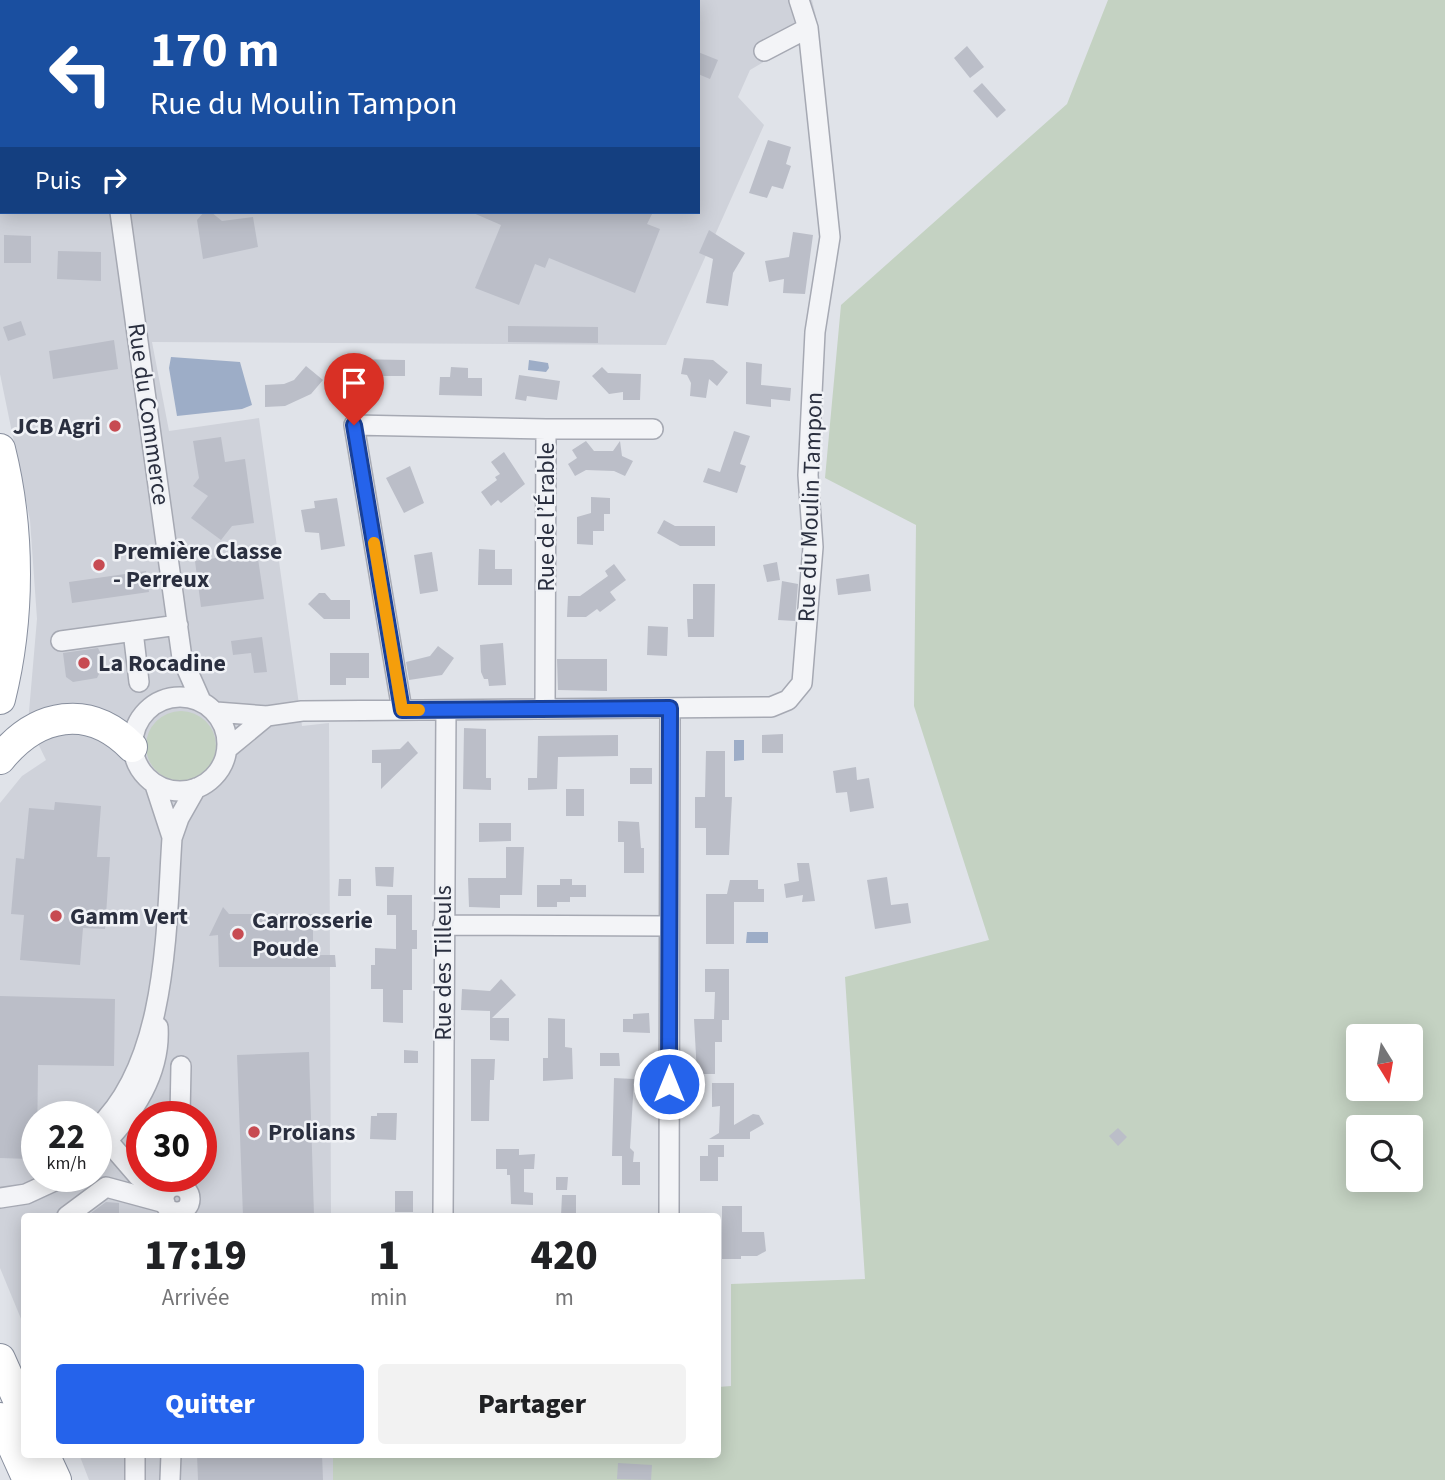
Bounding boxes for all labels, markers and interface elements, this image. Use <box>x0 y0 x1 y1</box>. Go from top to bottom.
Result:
text: 170 m <box>150 16 279 86</box>
icon: left <box>35 28 126 119</box>
text: Rue du Moulin Tampon <box>150 81 458 127</box>
icon: right <box>95 161 133 199</box>
text: Puis <box>35 162 81 199</box>
street label: Rue du Commerce <box>118 321 179 507</box>
pin <box>324 353 384 425</box>
icon: arrive <box>335 364 373 402</box>
street label: Rue du Moulin Tampon <box>789 391 832 623</box>
place label: JCB Agri <box>13 409 101 444</box>
marker: JCB Agri <box>107 418 123 434</box>
street label: Rue de l’Érable <box>529 442 564 592</box>
place label: Première Classe - Perreux <box>113 534 282 597</box>
marker: Première Classe - Perreux <box>91 557 107 573</box>
place label: La Rocadine <box>98 646 226 681</box>
marker: La Rocadine <box>76 655 92 671</box>
street label: Rue des Tilleuls <box>426 885 461 1041</box>
place label: Gamm Vert <box>70 899 188 934</box>
place label: Carrosserie Poude <box>252 903 373 966</box>
marker: Gamm Vert <box>48 908 64 924</box>
marker: Carrosserie Poude <box>230 926 246 942</box>
north arrow <box>1346 1024 1423 1101</box>
map controls <box>1346 1024 1423 1192</box>
position arrow <box>632 1047 706 1121</box>
speed limit sign: 30 <box>126 1101 217 1192</box>
text: 22 <box>48 1112 85 1162</box>
place label: Prolians <box>268 1115 355 1150</box>
button: search <box>1346 1115 1423 1192</box>
marker: Prolians <box>246 1124 262 1140</box>
text: km/h <box>47 1151 86 1176</box>
text: 17:19 <box>144 1226 247 1286</box>
text: 1 <box>377 1226 400 1286</box>
text: 420 <box>531 1226 598 1286</box>
text: Arrivée <box>162 1281 229 1314</box>
text: min <box>370 1281 407 1314</box>
text: m <box>555 1281 574 1314</box>
button: Quitter <box>56 1364 364 1444</box>
button: Partager <box>378 1364 686 1444</box>

